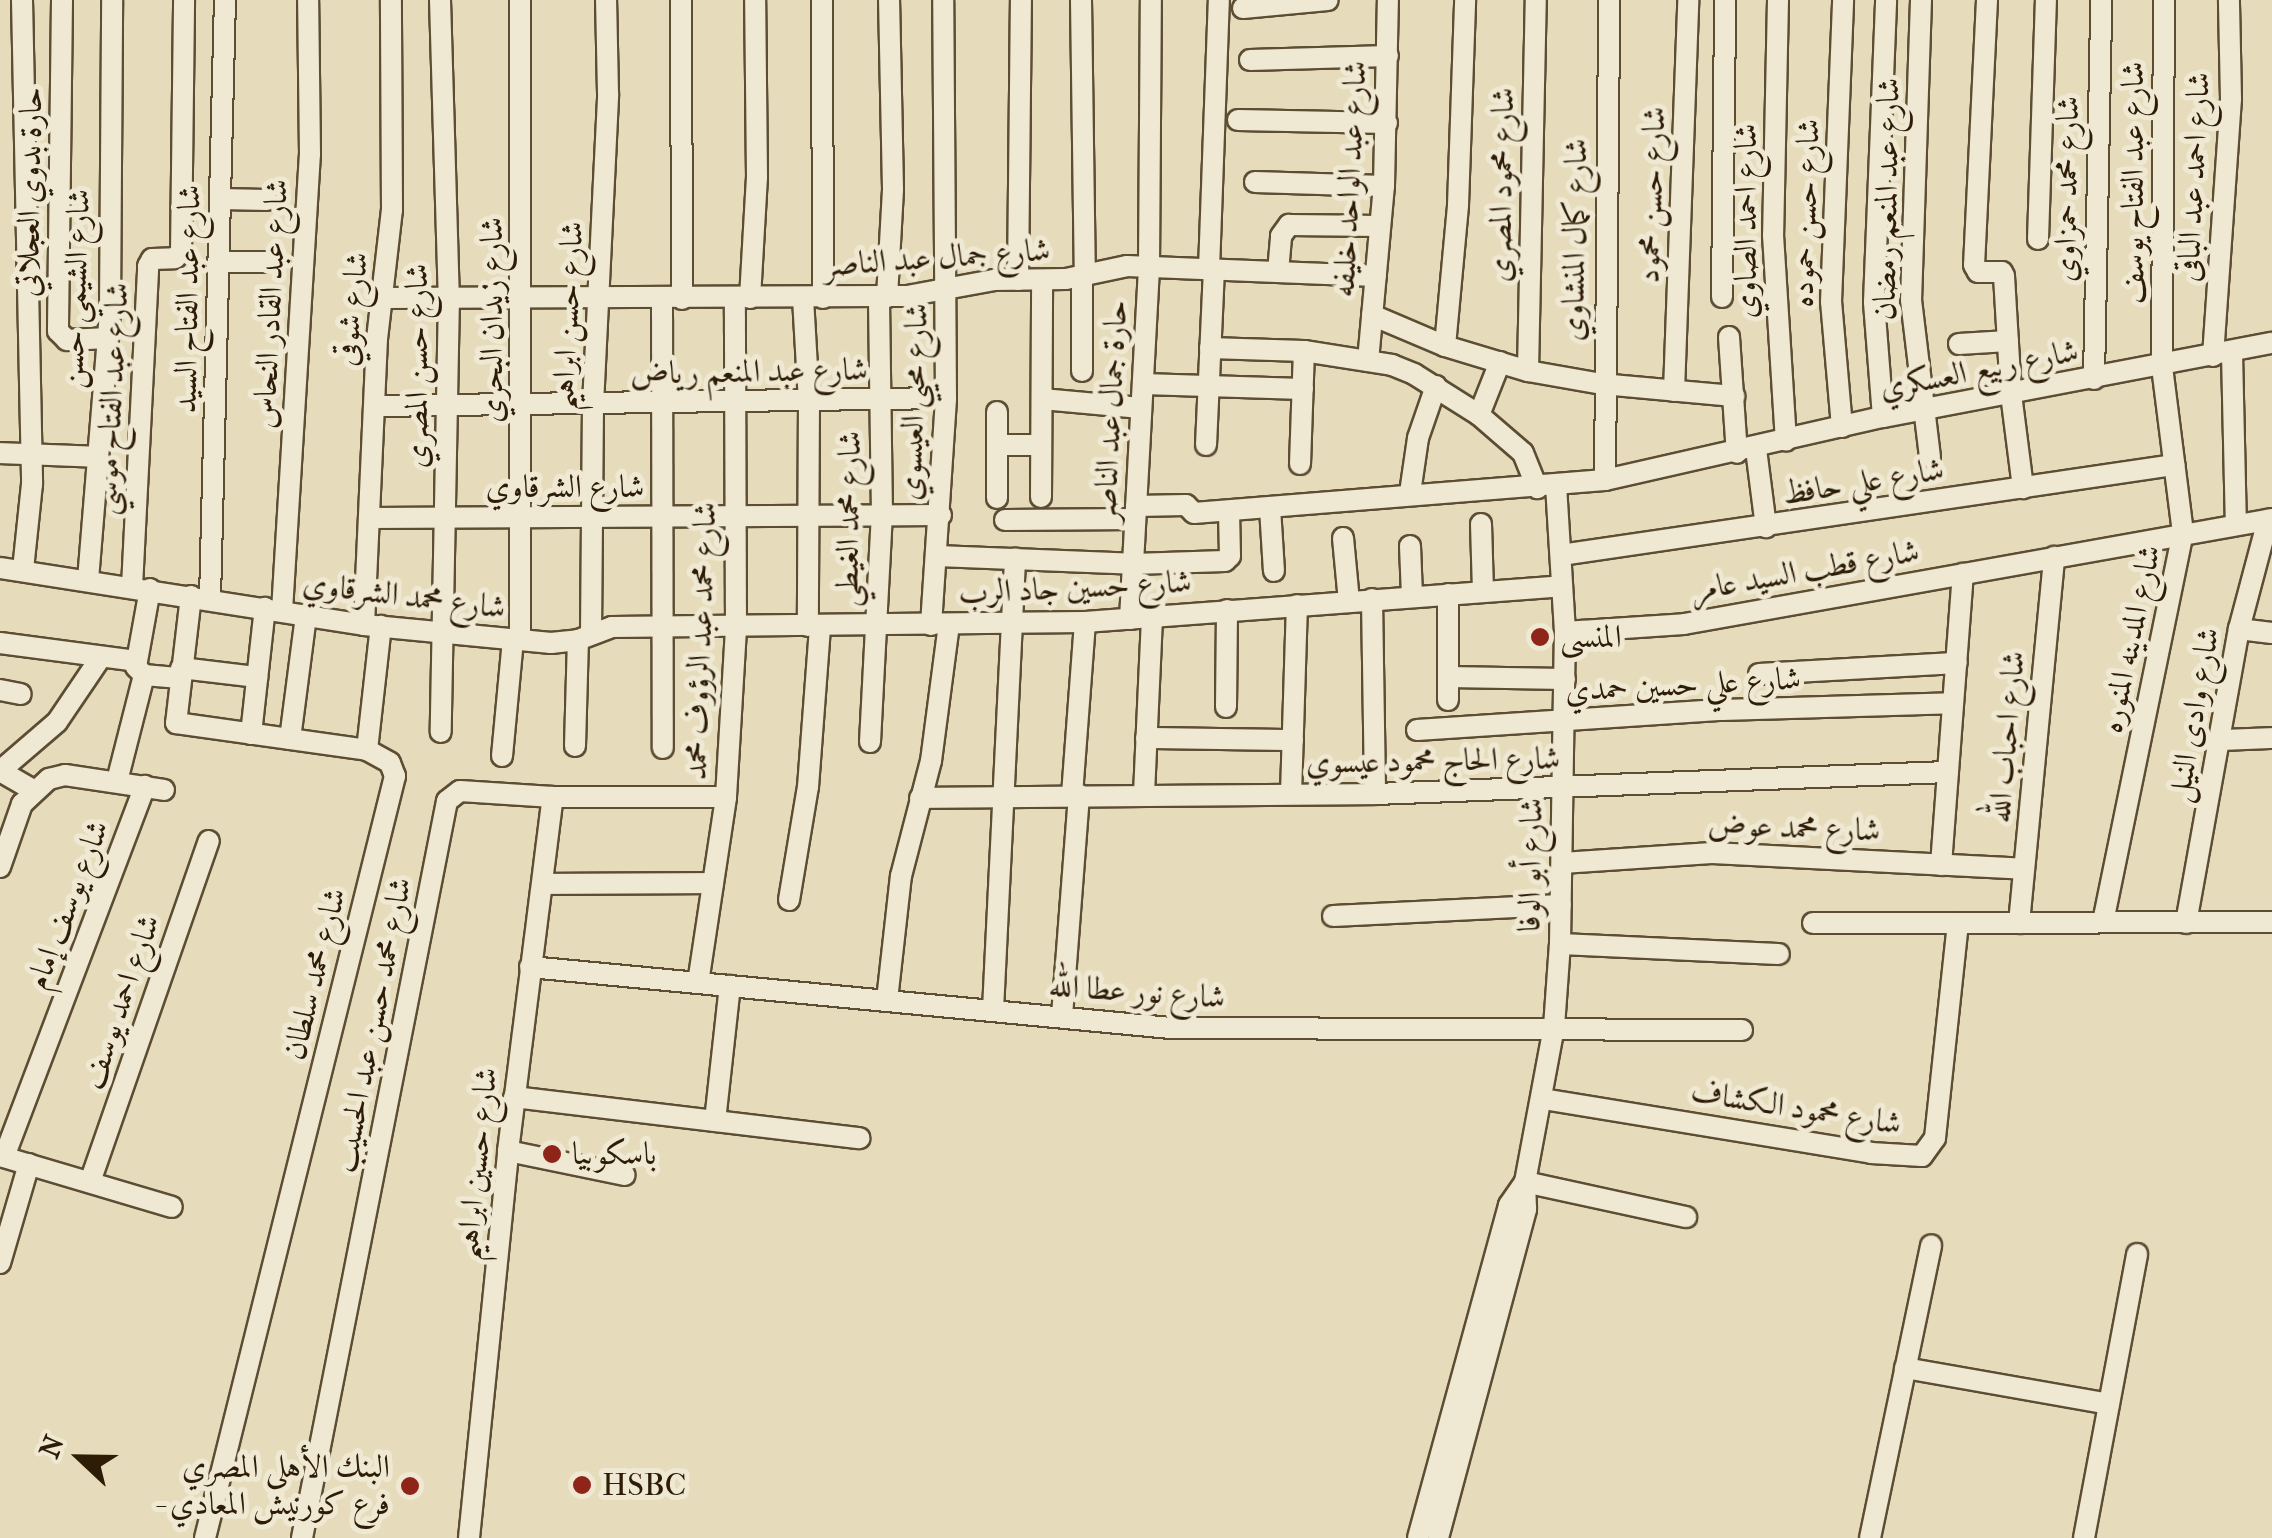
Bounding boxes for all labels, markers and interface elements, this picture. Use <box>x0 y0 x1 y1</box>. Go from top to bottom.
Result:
street label: شارع عبد الواحد خليفه <box>1325 60 1375 298</box>
street label: شارع عبد الفتاح يوسف <box>2114 62 2152 304</box>
street label: شارع احمد عبد الباقى <box>2169 71 2219 283</box>
street label: شارع عبد المنعم رمضان <box>1866 77 1908 321</box>
street label: حارة بدوي العجلاتي <box>9 87 51 297</box>
street label: شارع محمود المصري <box>1481 87 1523 283</box>
street label: شارع محمد حمزاوي <box>2046 96 2088 282</box>
street label: شارع حسن محمود <box>1630 106 1674 284</box>
street label: شارع حسن حموده <box>1784 118 1828 308</box>
street label: شارع احمد الصاوي <box>1727 124 1765 318</box>
street label: شارع كمال المنشاوي <box>1554 138 1596 342</box>
street label: شارع عبد القادر النحاس <box>245 178 297 430</box>
street label: شارع عبد الفتاح السيد <box>167 184 209 414</box>
street label: شارع الشيمي حسن <box>53 188 99 390</box>
street label: شارع زيدان البحري <box>473 217 511 423</box>
street label: شارع حسن ابراهيم <box>544 220 592 412</box>
street label: شارع جمال عبد الناصر <box>823 231 1051 285</box>
street label: شارع شوقي <box>327 250 377 368</box>
street label: شارع حسن المصري <box>398 264 436 468</box>
street label: شارع عبد الفتاح موسي <box>87 282 137 516</box>
street label: حارة جمال عبد الناصر <box>1086 299 1136 523</box>
street label: شارع محيي العيسوي <box>891 303 937 501</box>
street label: شارع ربيع العسكري <box>1876 332 2082 408</box>
street label: شارع عبد المنعم رياض <box>630 351 868 393</box>
street label: شارع محمد الغيطي <box>828 431 870 607</box>
street label: شارع علي حافظ <box>1779 450 1947 514</box>
street label: شارع الشرقاوي <box>486 468 644 506</box>
street label: شارع محمد عبد الرؤوف محمد <box>677 501 725 781</box>
street label: شارع قطب السيد عامر <box>1688 532 1922 610</box>
street label: شارع المدينه المنوره <box>2092 541 2170 737</box>
street label: شارع حسين جاد الرب <box>957 563 1193 613</box>
street label: شارع محمد الشرقاوي <box>300 565 508 627</box>
place label: المنسى <box>1560 618 1622 656</box>
street label: شارع وادى النيل <box>2160 625 2228 805</box>
marker: المنسى <box>1529 626 1551 648</box>
street label: شارع احباب الله <box>1980 649 2034 825</box>
street label: شارع علي حسين حمدي <box>1564 660 1802 710</box>
street label: شارع الحاج محمود عيسوي <box>1305 740 1561 782</box>
street label: شارع أبو الوفا <box>1511 798 1551 932</box>
street label: شارع محمد عوض <box>1707 806 1881 850</box>
street label: شارع يوسف إمام <box>18 815 118 995</box>
street label: شارع محمد حسن عبد الحسيب <box>326 874 420 1176</box>
street label: شارع محمد سلطان <box>275 884 355 1064</box>
street label: شارع احمد يوسف <box>73 910 169 1094</box>
street label: شارع نور عطا الله <box>1047 967 1227 1017</box>
street label: شارع حسين ابراهيم <box>448 1065 506 1263</box>
street label: شارع محمود الكشاف <box>1688 1072 1904 1144</box>
place label: باسكوبيا <box>572 1135 657 1173</box>
marker: باسكوبيا <box>541 1143 563 1165</box>
north arrow <box>30 1408 130 1508</box>
text: N <box>32 1431 71 1463</box>
place label: البنك الأهلي المصري - فرع كورنيش المعادي <box>155 1449 390 1524</box>
place label: HSBC <box>602 1466 686 1504</box>
marker: HSBC <box>571 1474 593 1496</box>
marker: البنك الأهلي المصري - فرع كورنيش المعادي <box>399 1475 421 1497</box>

